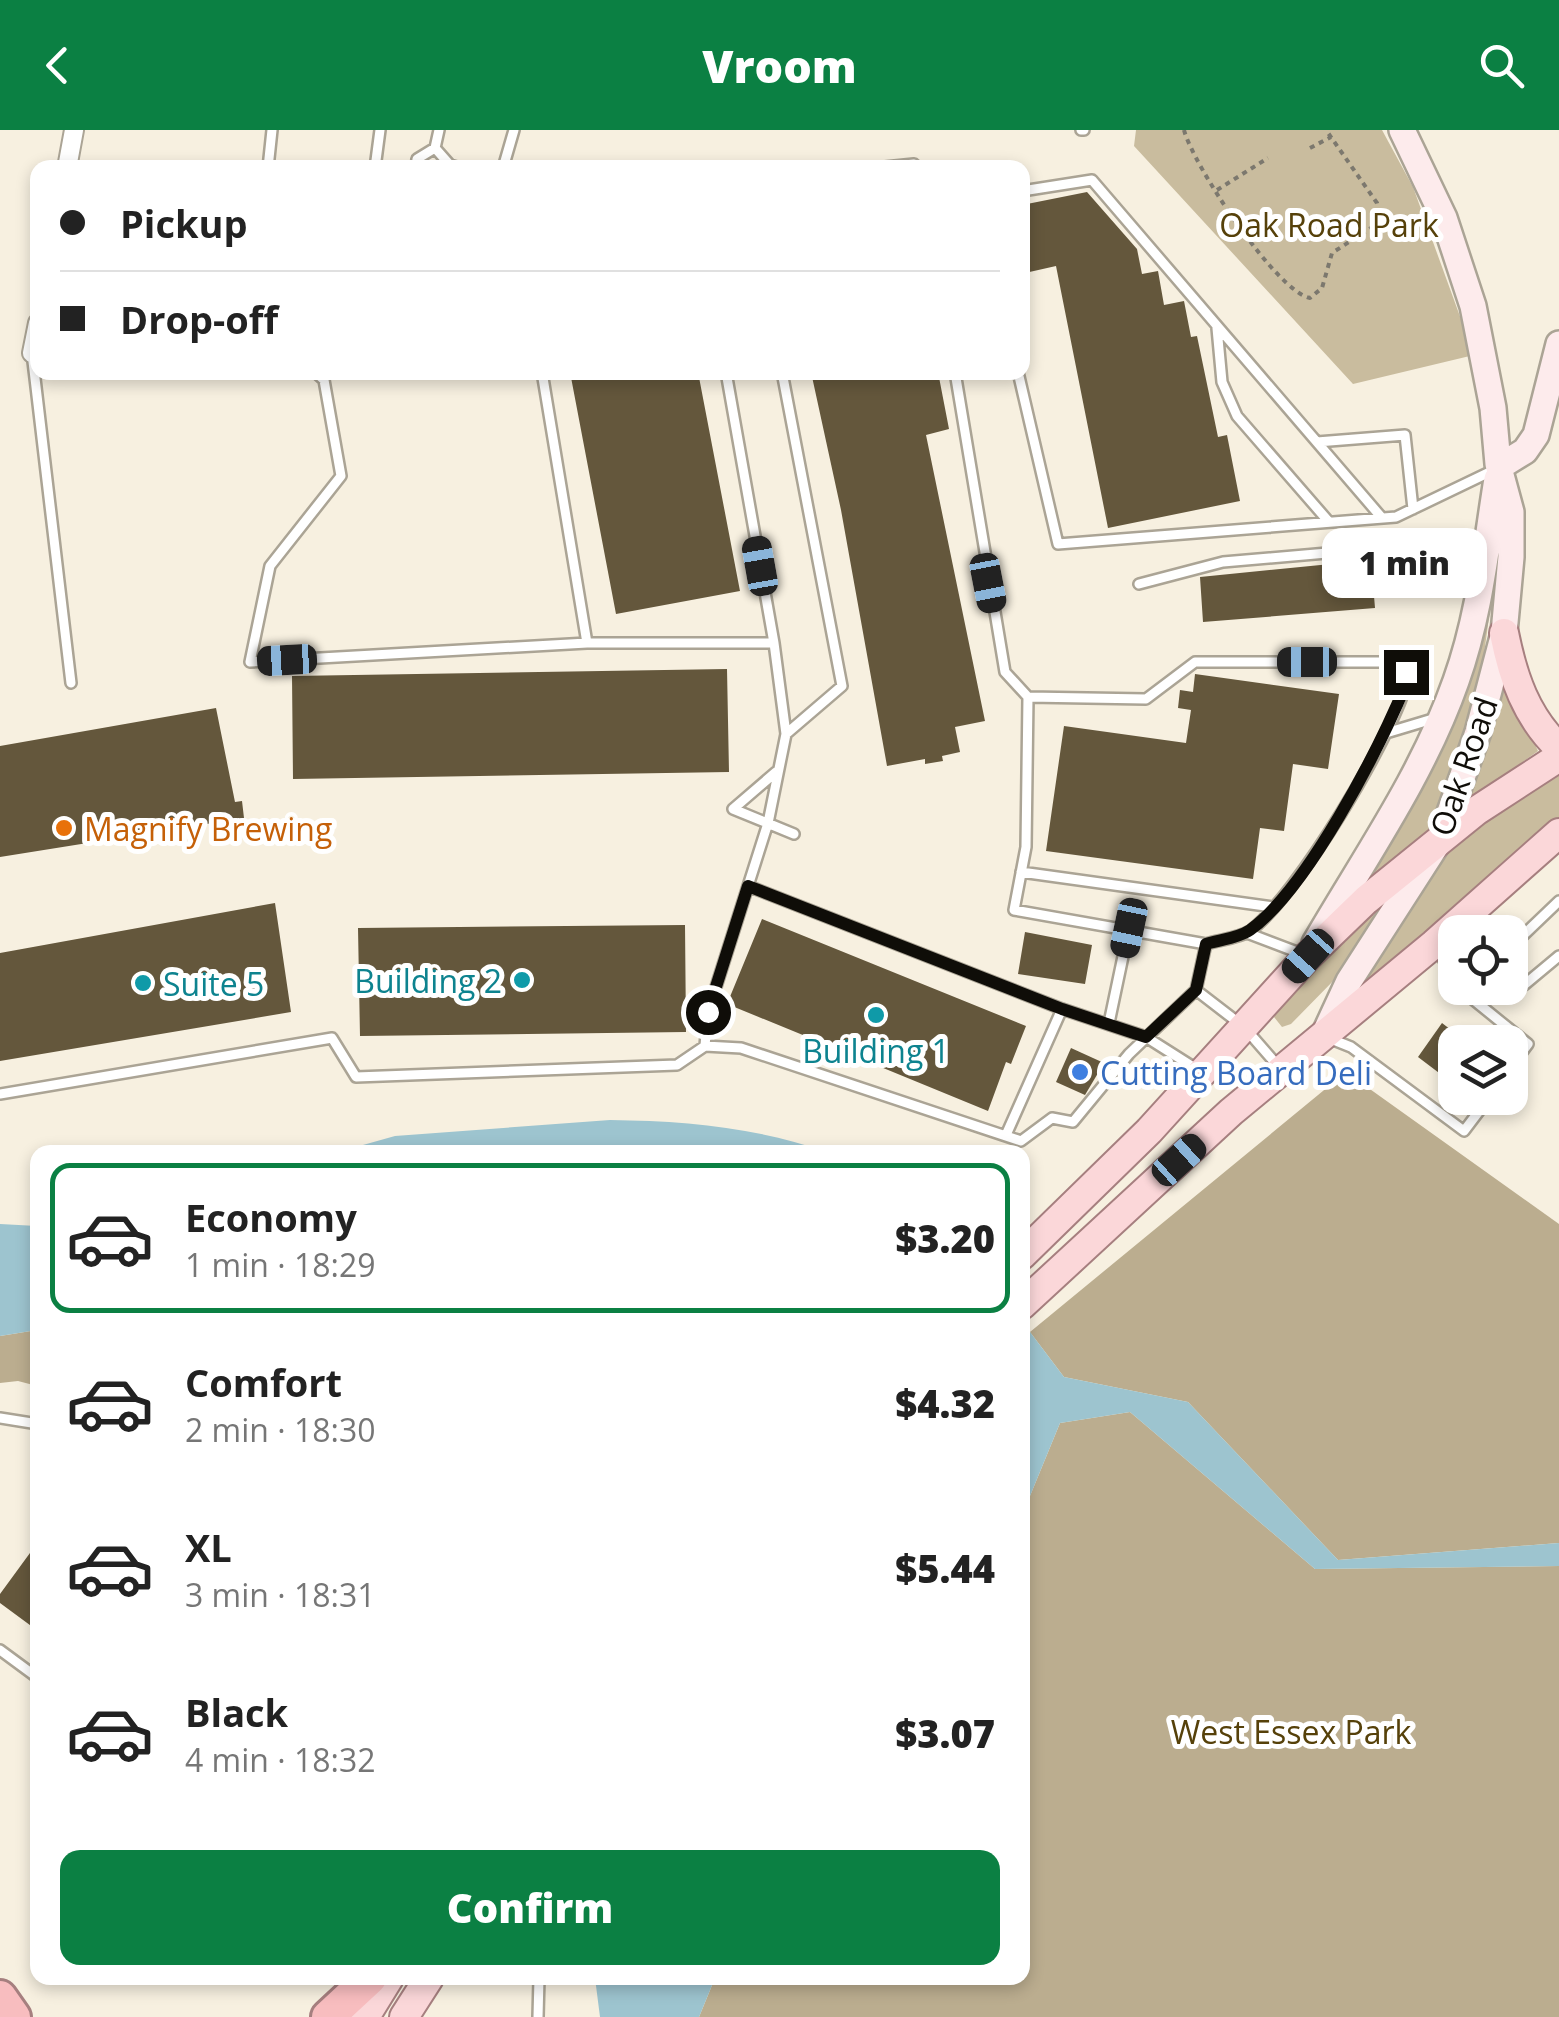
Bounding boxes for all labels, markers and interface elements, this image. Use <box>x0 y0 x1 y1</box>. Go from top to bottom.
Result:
text: Vroom <box>702 35 857 96</box>
icon: back <box>30 38 85 93</box>
icon: search <box>1474 38 1529 93</box>
text: Pickup <box>120 197 248 249</box>
park label: Oak Road Park <box>1219 203 1439 246</box>
text: Drop-off <box>120 293 278 345</box>
callout: 1 min <box>1324 527 1488 597</box>
car <box>740 534 780 598</box>
text: 1 min <box>1359 541 1450 584</box>
car <box>968 551 1008 615</box>
car <box>256 643 318 677</box>
car <box>1277 647 1337 677</box>
route end <box>1384 650 1429 695</box>
street label: Oak Road <box>1419 691 1507 841</box>
place label: Magnify Brewing <box>84 807 332 850</box>
marker: Magnify Brewing <box>53 817 75 839</box>
car <box>1108 896 1150 960</box>
map controls <box>1438 915 1528 1115</box>
button: locate <box>1438 915 1528 1005</box>
car <box>1277 924 1339 988</box>
place label: Building 2 <box>354 959 502 1002</box>
place label: Suite 5 <box>163 962 264 1005</box>
marker: Building 2 <box>511 969 533 991</box>
marker: Suite 5 <box>132 972 154 994</box>
route start <box>686 990 731 1035</box>
marker: Building 1 <box>865 1004 887 1026</box>
button: layers <box>1438 1025 1528 1115</box>
place label: Building 1 <box>802 1029 950 1072</box>
place label: Cutting Board Deli <box>1100 1051 1372 1094</box>
marker: Cutting Board Deli <box>1069 1061 1091 1083</box>
car <box>1147 1129 1211 1191</box>
text: Economy <box>185 1191 357 1243</box>
icon: car <box>65 1193 155 1283</box>
text: $3.20 <box>895 1212 995 1264</box>
text: 1 min · 18:29 <box>185 1243 376 1286</box>
text: Comfort <box>185 1356 342 1408</box>
icon: car <box>65 1358 155 1448</box>
text: $4.32 <box>895 1377 995 1429</box>
text: 2 min · 18:30 <box>185 1408 376 1451</box>
text: XL <box>185 1521 232 1573</box>
icon: car <box>65 1523 155 1613</box>
text: $5.44 <box>895 1542 995 1594</box>
text: 3 min · 18:31 <box>185 1573 376 1616</box>
text: Black <box>185 1686 288 1738</box>
icon: car <box>65 1688 155 1778</box>
text: $3.07 <box>895 1707 995 1759</box>
park label: West Essex Park <box>1171 1710 1412 1753</box>
text: 4 min · 18:32 <box>185 1738 376 1781</box>
button: Confirm <box>60 1850 1000 1965</box>

